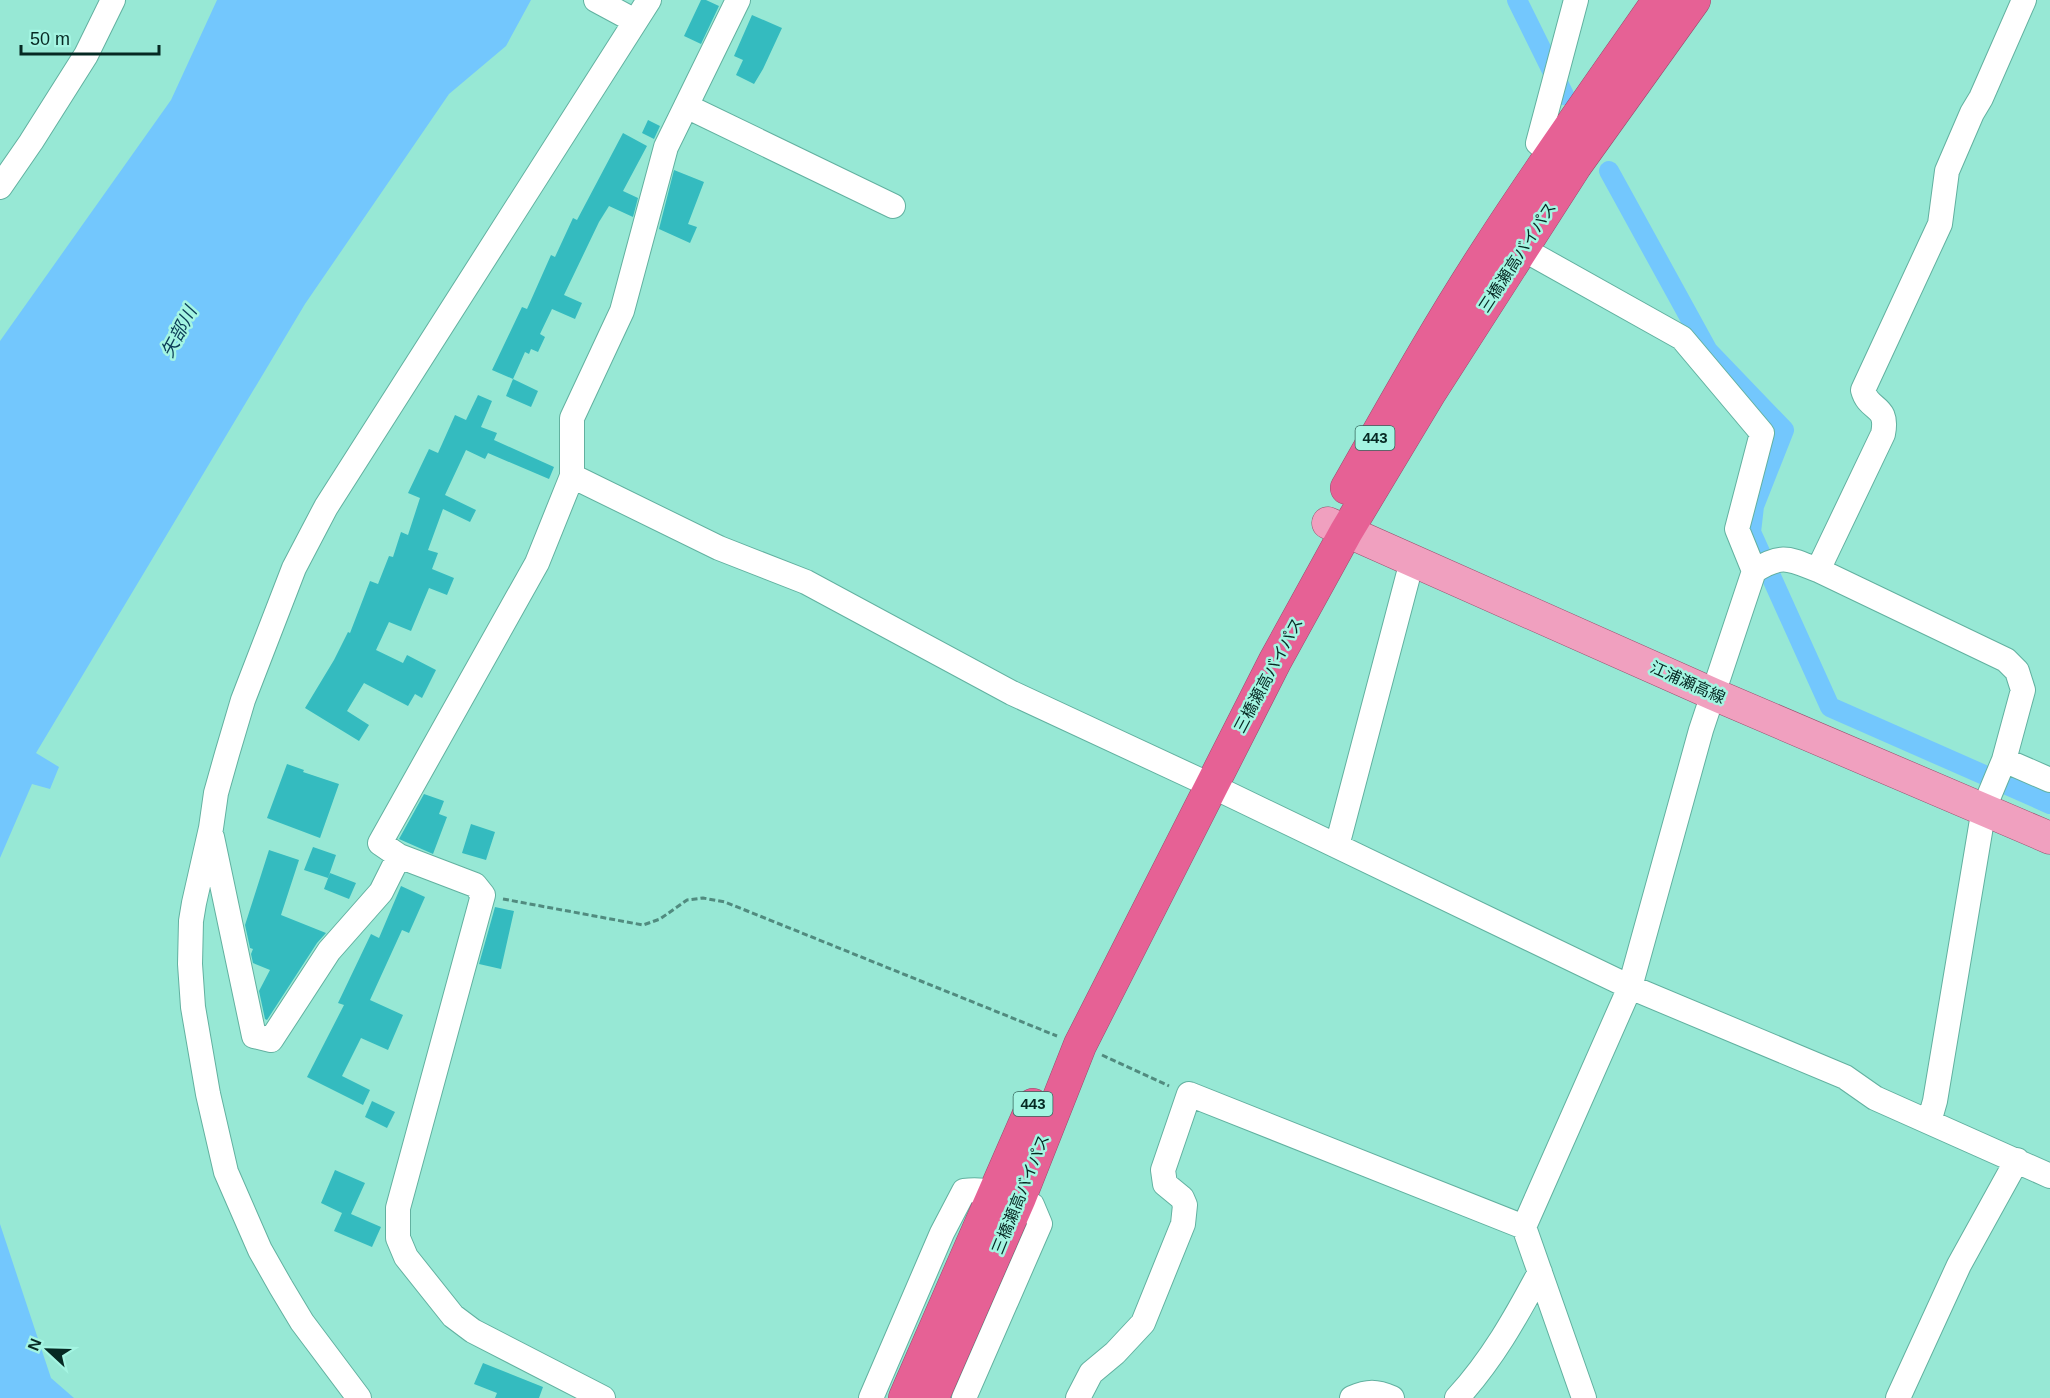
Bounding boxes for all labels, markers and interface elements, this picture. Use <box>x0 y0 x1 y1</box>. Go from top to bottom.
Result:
scale bar <box>21 18 159 56</box>
text: 50 m <box>30 29 70 49</box>
street label: 三橋瀬高バイパス <box>1476 199 1559 315</box>
water label: 矢部川 <box>157 302 201 361</box>
road number: 443 <box>1356 426 1394 450</box>
street label: 三橋瀬高バイパス <box>1231 615 1306 736</box>
street label: 江浦瀬高線 <box>1648 658 1728 706</box>
road number: 443 <box>1014 1092 1052 1116</box>
street label: 三橋瀬高バイパス <box>989 1132 1052 1257</box>
north arrow <box>18 1320 78 1380</box>
text: N <box>25 1336 45 1353</box>

